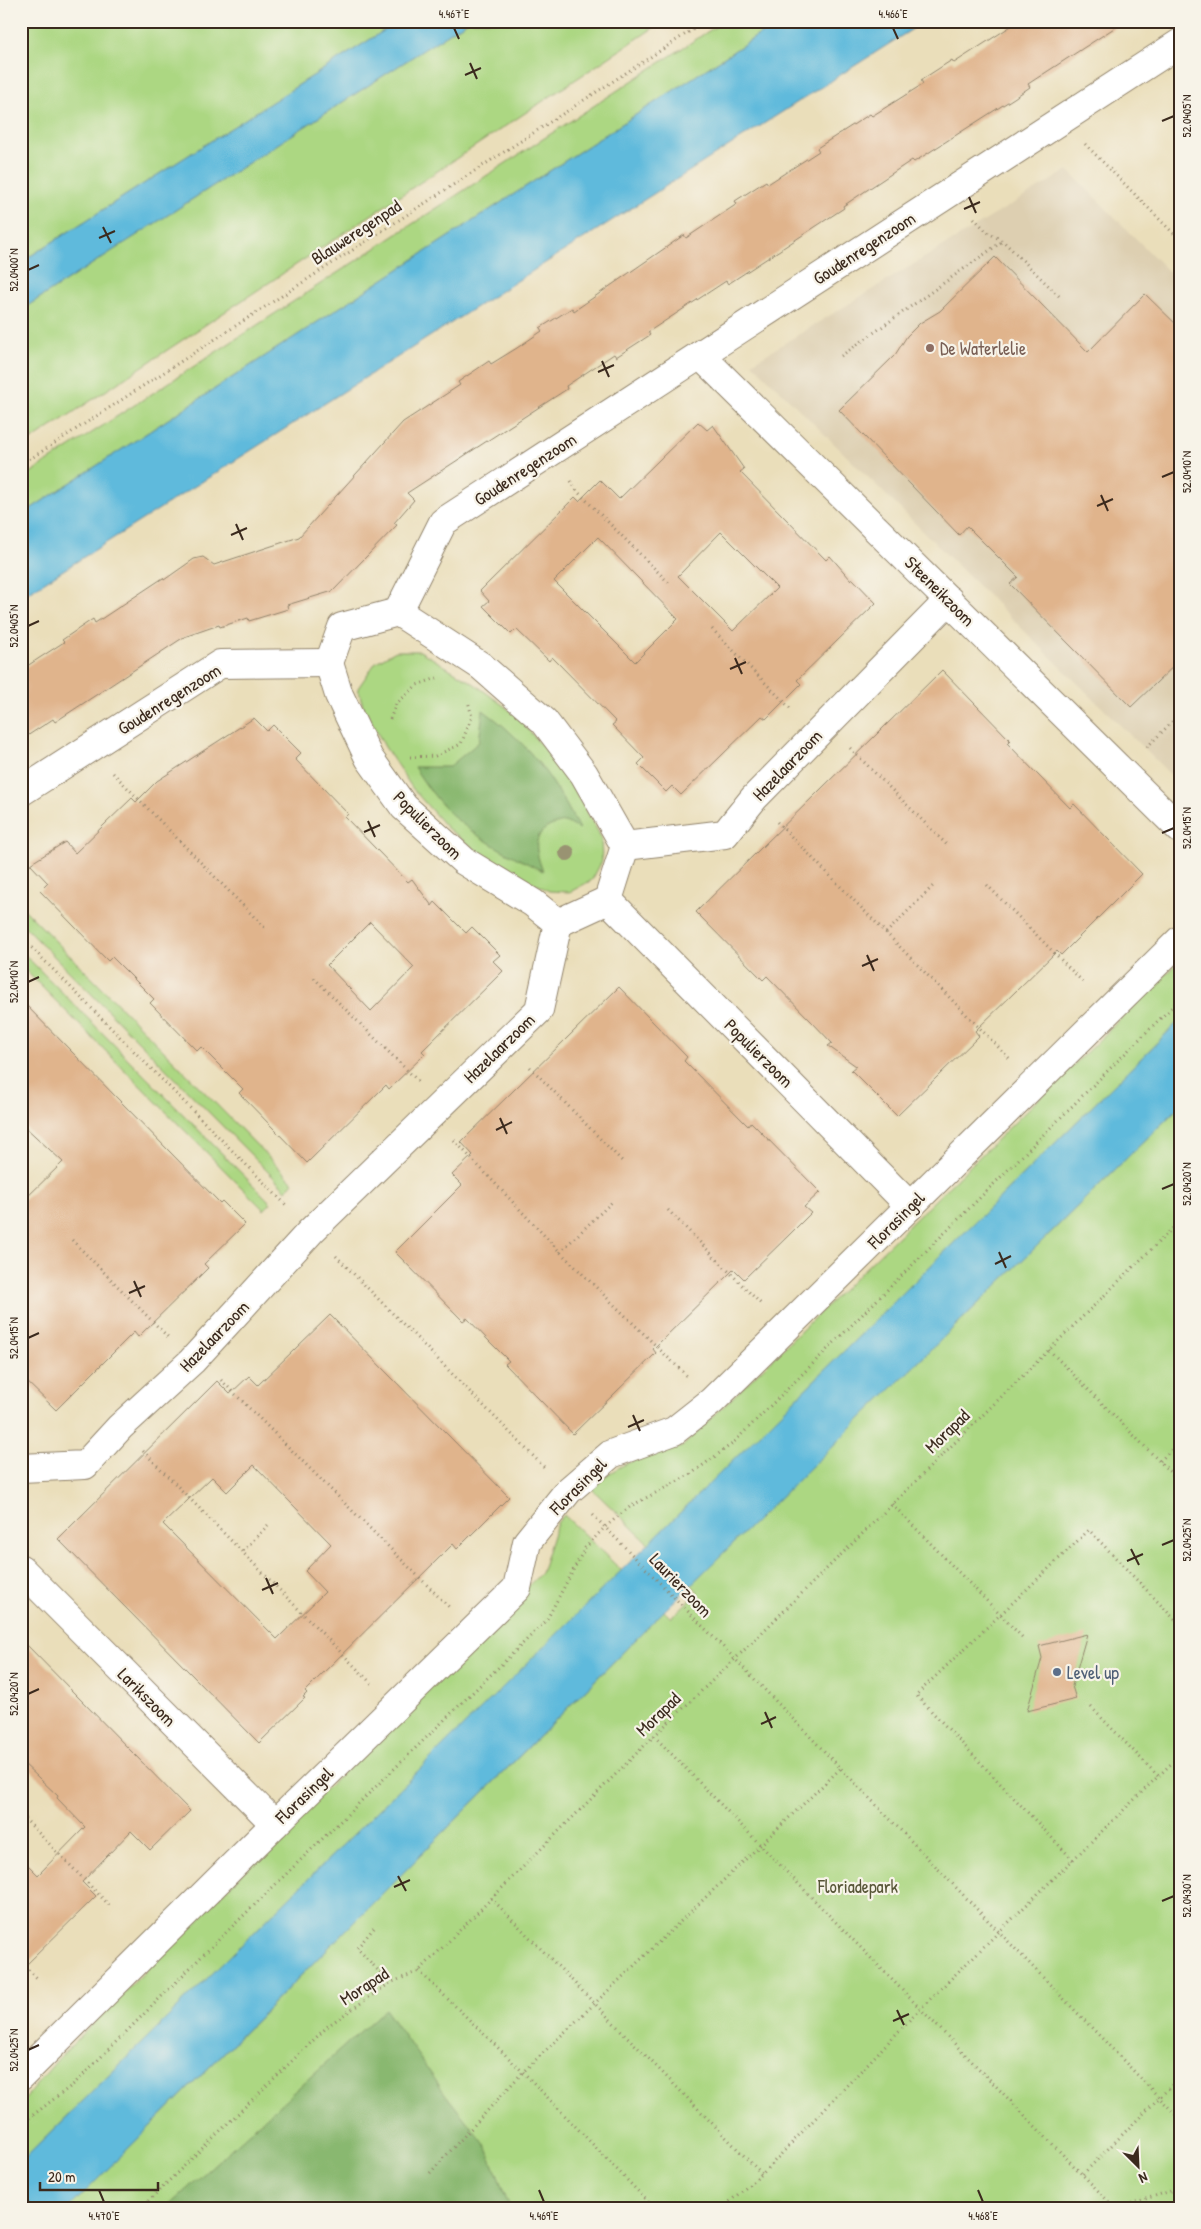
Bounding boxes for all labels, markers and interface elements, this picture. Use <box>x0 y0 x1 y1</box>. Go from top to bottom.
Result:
text: 4.467°E <box>439 5 470 22</box>
text: 4.466°E <box>878 5 908 22</box>
text: 52.0405°N <box>1178 95 1195 137</box>
street label: Blauweregenpad <box>306 194 406 270</box>
street label: Goudenregenzoom <box>808 206 920 290</box>
text: 52.0400°N <box>5 248 22 292</box>
place label: De Waterlelie <box>940 336 1026 361</box>
marker: De Waterlelie <box>924 342 936 354</box>
street label: Goudenregenzoom <box>469 427 581 511</box>
text: 52.0410°N <box>1178 451 1195 493</box>
street label: Steeneikzoom <box>899 550 981 632</box>
text: 52.0405°N <box>5 605 22 647</box>
street label: Goudenregenzoom <box>113 657 225 741</box>
street label: Hazelaarzoom <box>747 724 827 806</box>
street label: Populierzoom <box>388 785 468 865</box>
text: 52.0415°N <box>1178 807 1195 849</box>
text: 52.0410°N <box>5 961 22 1003</box>
street label: Hazelaarzoom <box>458 1008 540 1088</box>
street label: Populierzoom <box>719 1013 799 1093</box>
text: 52.0420°N <box>1178 1162 1195 1206</box>
street label: Florasingel <box>861 1186 930 1255</box>
street label: Hazelaarzoom <box>174 1295 254 1377</box>
text: 52.0415°N <box>5 1317 22 1359</box>
street label: Morapad <box>919 1403 975 1459</box>
street label: Florasingel <box>543 1452 612 1521</box>
text: 52.0425°N <box>1178 1519 1195 1562</box>
street label: Laurierzoom <box>644 1547 718 1623</box>
place label: Level up <box>1067 1660 1119 1685</box>
street label: Larikszoom <box>112 1662 182 1732</box>
marker: Level up <box>1051 1666 1063 1678</box>
text: 52.0420°N <box>5 1672 22 1716</box>
street label: Morapad <box>630 1686 686 1742</box>
street label: Florasingel <box>269 1761 339 1830</box>
park label: Floriadepark <box>817 1874 899 1899</box>
text: 52.0430°N <box>1178 1874 1195 1918</box>
street label: Morapad <box>335 1961 393 2011</box>
text: 52.0425°N <box>5 2029 22 2072</box>
north arrow <box>1114 2142 1164 2192</box>
scale bar <box>40 2159 158 2191</box>
text: 20 m <box>48 2166 75 2187</box>
text: N <box>1136 2168 1151 2189</box>
text: 4.470°E <box>89 2207 120 2224</box>
text: 4.469°E <box>530 2207 559 2224</box>
text: 4.468°E <box>968 2207 999 2224</box>

